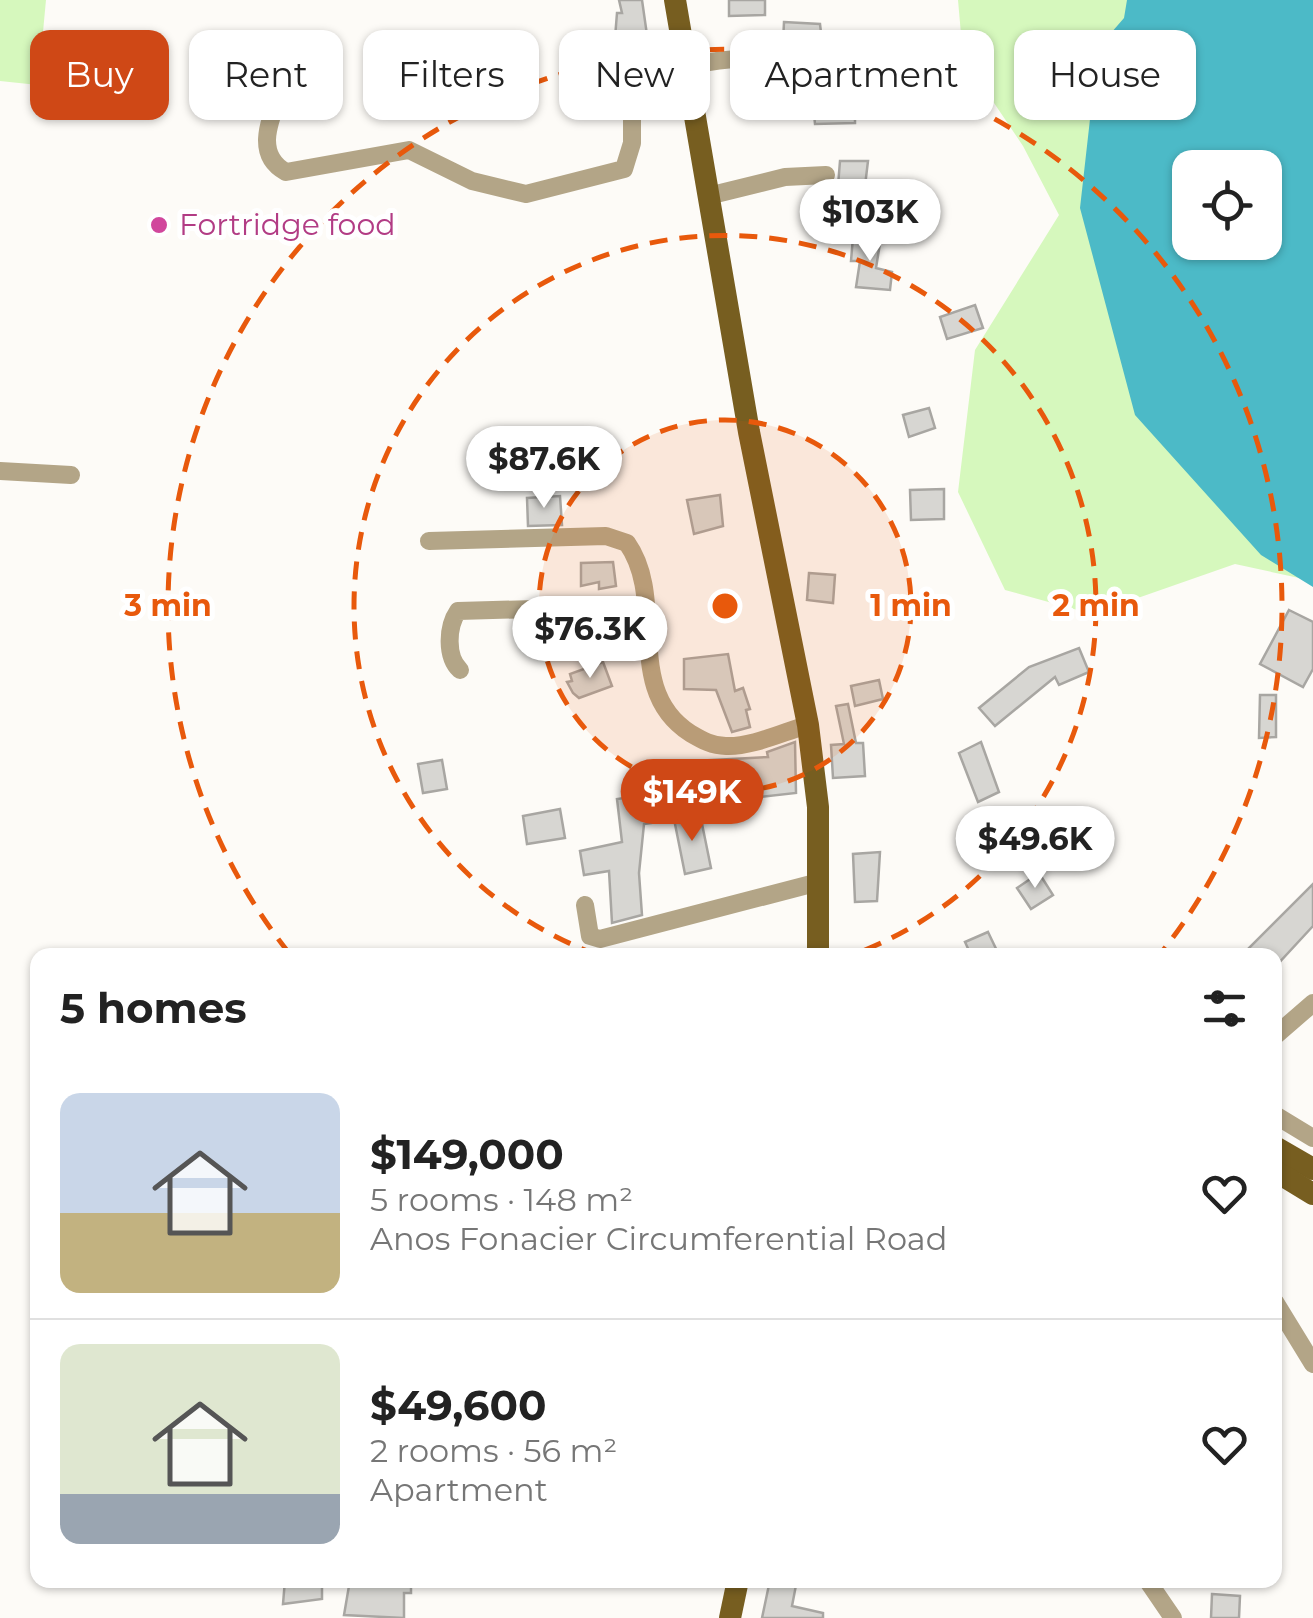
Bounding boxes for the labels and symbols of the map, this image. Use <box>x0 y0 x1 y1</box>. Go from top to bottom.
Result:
pin: $103K <box>800 179 940 264</box>
place label: Fortridge food <box>179 206 396 243</box>
marker: Fortridge food <box>148 214 170 236</box>
pin: $87.6K <box>463 426 625 511</box>
text: 3 min <box>123 587 212 624</box>
text: 1 min <box>870 587 952 624</box>
text: 2 min <box>1052 587 1140 624</box>
centre of rings <box>707 588 743 624</box>
pin: $76.3K <box>509 596 671 681</box>
pin: $149K <box>622 759 762 844</box>
pin: $49.6K <box>954 806 1116 891</box>

